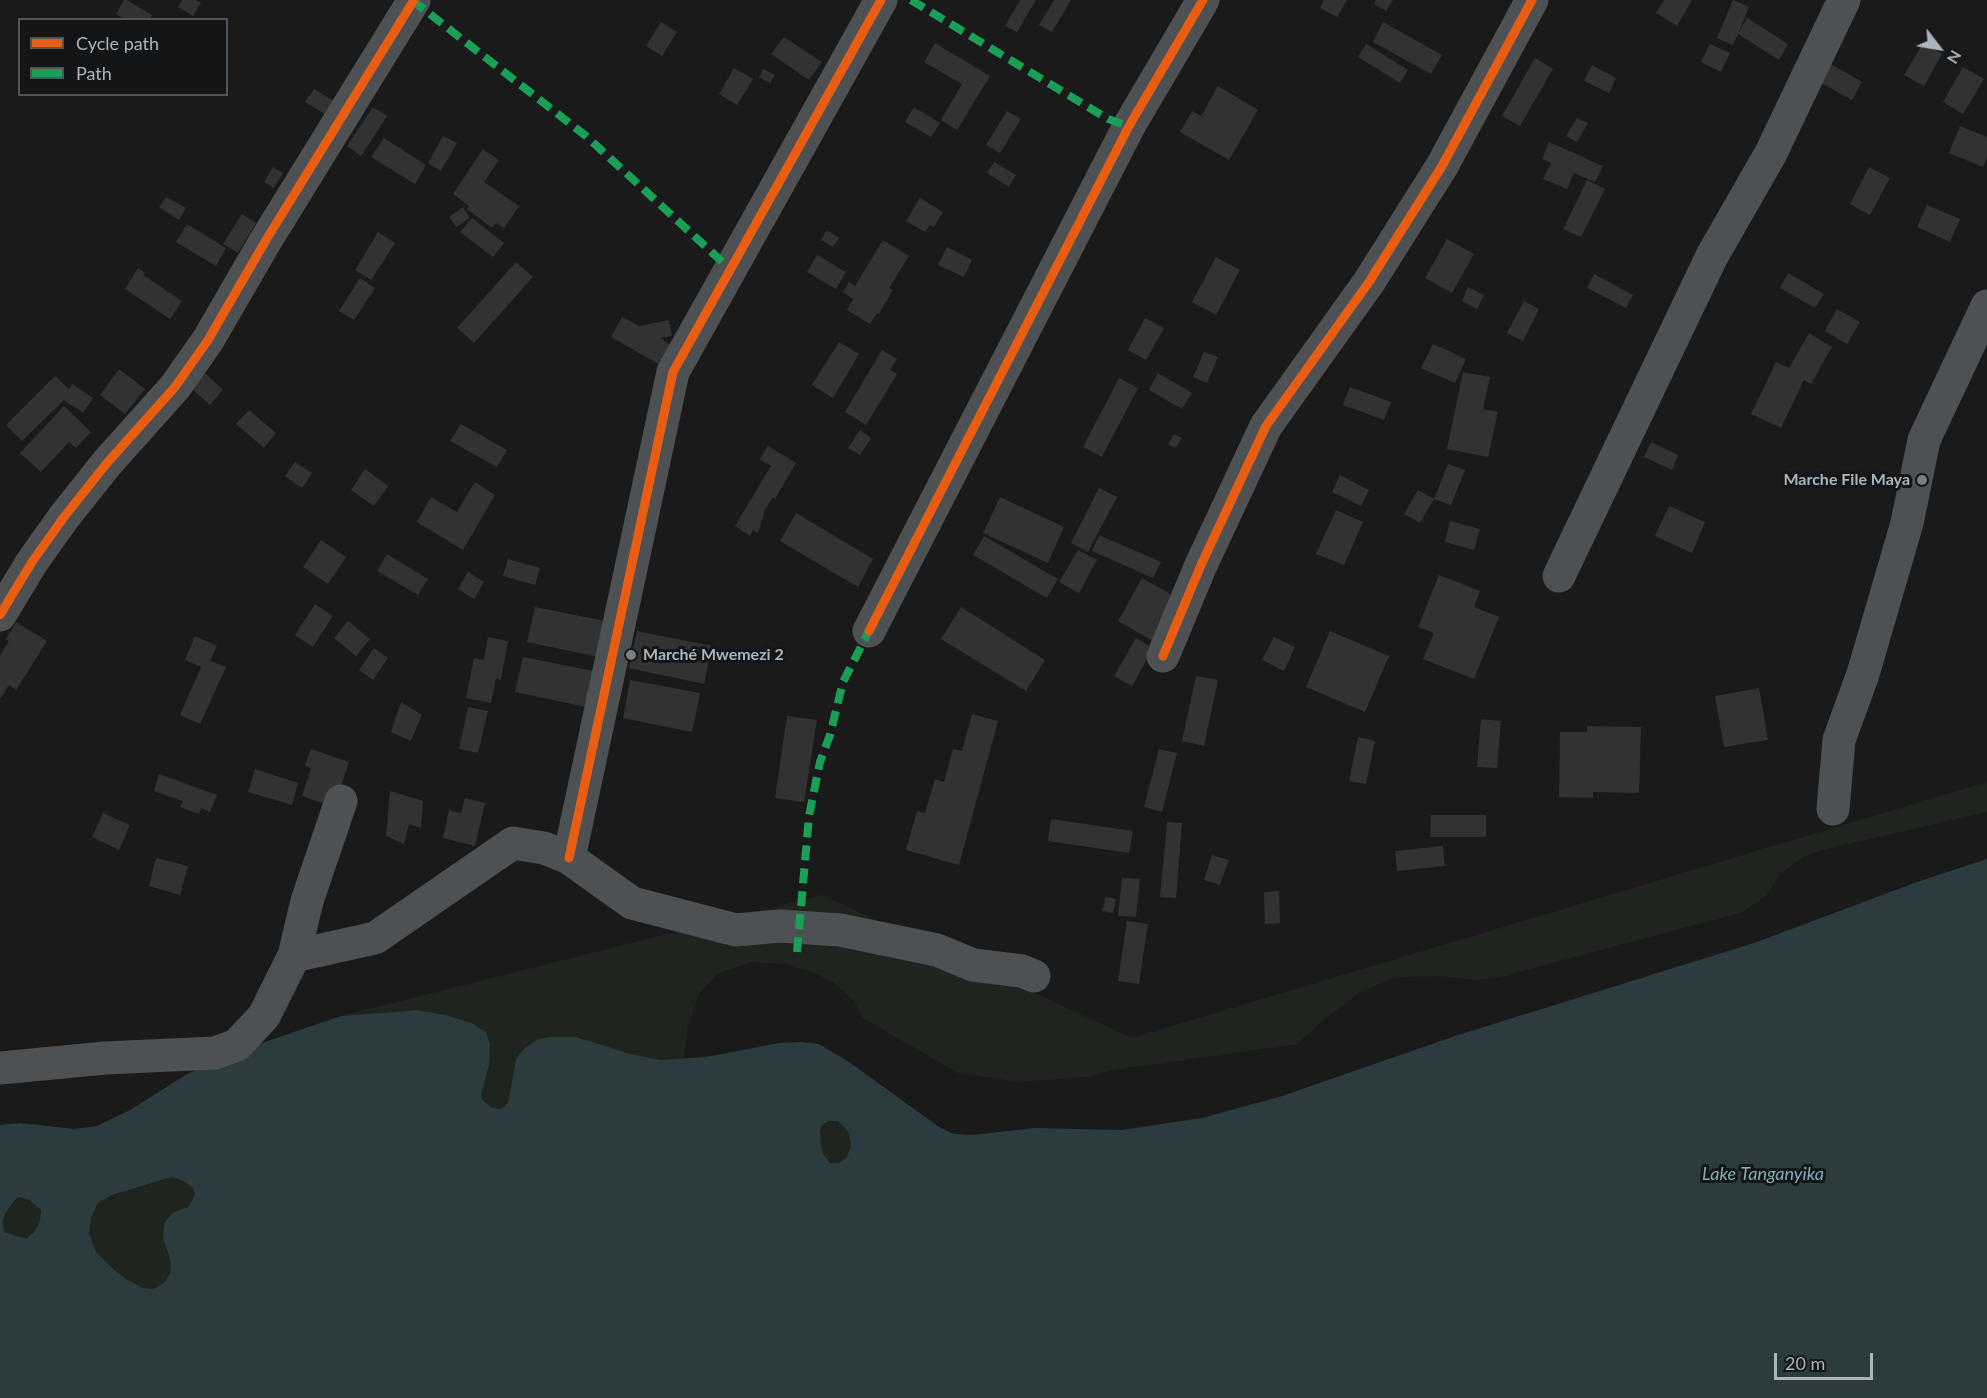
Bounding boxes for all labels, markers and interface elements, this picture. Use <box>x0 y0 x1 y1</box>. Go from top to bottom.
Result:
legend <box>18 18 228 96</box>
north arrow <box>1909 18 1969 78</box>
text: Cycle path <box>76 32 159 54</box>
text: N <box>1944 47 1966 68</box>
text: Path <box>76 62 112 84</box>
place label: Marche File Maya <box>1783 470 1910 490</box>
marker: Marche File Maya <box>1915 473 1929 487</box>
place label: Marché Mwemezi 2 <box>643 645 784 665</box>
marker: Marché Mwemezi 2 <box>624 648 638 662</box>
water label: Lake Tanganyika <box>1702 1163 1824 1185</box>
scale bar <box>1777 1341 1876 1379</box>
text: 20 m <box>1785 1352 1825 1374</box>

